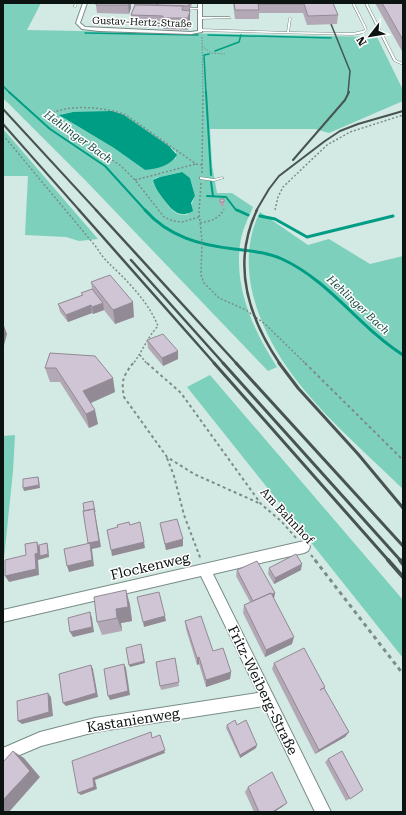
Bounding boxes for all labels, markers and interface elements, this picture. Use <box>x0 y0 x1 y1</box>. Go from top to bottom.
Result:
street label: Gustav-Hertz-Straße <box>92 15 193 29</box>
north arrow <box>350 16 390 56</box>
text: N <box>354 33 370 48</box>
water label: Hehlinger Bach <box>41 107 115 166</box>
water label: Hehlinger Bach <box>323 272 392 337</box>
street label: Am Bahnhof <box>257 485 317 547</box>
street label: Flockenweg <box>109 549 191 583</box>
street label: Fritz-Weiberg-Straße <box>225 623 301 758</box>
street label: Kastanienweg <box>85 705 181 735</box>

